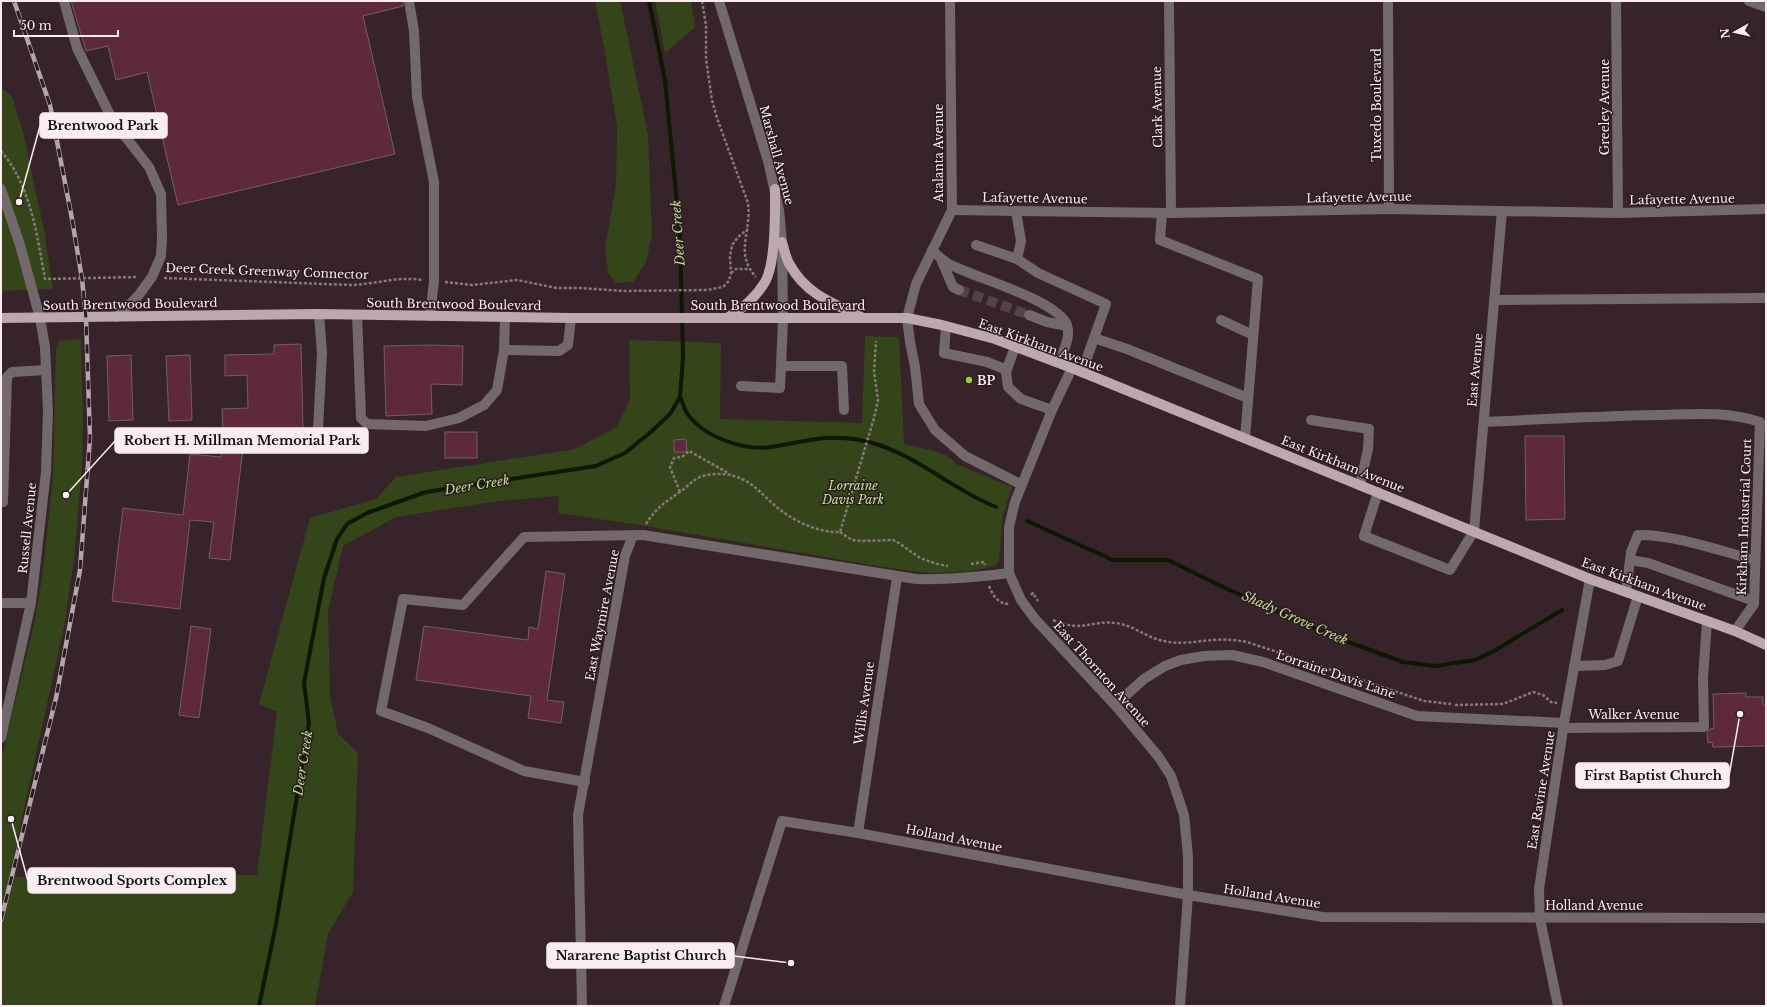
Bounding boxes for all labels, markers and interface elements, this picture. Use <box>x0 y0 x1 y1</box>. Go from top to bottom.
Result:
scale bar <box>14 12 118 38</box>
north arrow <box>1715 12 1755 52</box>
text: 50 m <box>20 18 52 33</box>
text: N <box>1717 27 1733 39</box>
street label: Tuxedo Boulevard <box>1369 48 1384 162</box>
street label: Greeley Avenue <box>1597 59 1612 155</box>
street label: Clark Avenue <box>1149 66 1165 148</box>
street label: Atalanta Avenue <box>931 103 946 203</box>
street label: Marshall Avenue <box>757 104 798 206</box>
callout: Brentwood Park <box>40 113 167 138</box>
text: Brentwood Park <box>47 117 159 134</box>
street label: Lafayette Avenue <box>1306 189 1412 205</box>
street label: Lafayette Avenue <box>982 190 1088 206</box>
street label: Lafayette Avenue <box>1629 191 1735 207</box>
water label: Deer Creek <box>667 199 689 267</box>
street label: Deer Creek Greenway Connector <box>165 260 369 282</box>
street label: South Brentwood Boulevard <box>42 295 218 313</box>
street label: South Brentwood Boulevard <box>366 295 542 313</box>
street label: South Brentwood Boulevard <box>691 298 865 313</box>
street label: East Kirkham Avenue <box>977 315 1106 375</box>
street label: East Avenue <box>1464 332 1486 408</box>
place label: BP <box>977 373 996 388</box>
marker: BP <box>964 375 974 385</box>
callout: Robert H. Millman Memorial Park <box>115 428 368 453</box>
text: Robert H. Millman Memorial Park <box>124 432 361 449</box>
street label: East Kirkham Avenue <box>1279 432 1407 496</box>
street label: Kirkham Industrial Court <box>1734 438 1754 596</box>
water label: Deer Creek <box>442 471 511 499</box>
park label: Lorraine Davis Park <box>821 478 884 507</box>
street label: Russell Avenue <box>15 481 39 574</box>
street label: East Waymire Avenue <box>582 548 622 682</box>
street label: East Kirkham Avenue <box>1580 554 1709 614</box>
water label: Shady Grove Creek <box>1239 587 1351 649</box>
street label: East Thornton Avenue <box>1050 618 1154 730</box>
street label: Lorraine Davis Lane <box>1274 647 1398 701</box>
street label: Willis Avenue <box>851 660 877 747</box>
street label: Walker Avenue <box>1587 707 1680 722</box>
water label: Deer Creek <box>289 729 317 798</box>
street label: East Ravine Avenue <box>1524 730 1558 850</box>
callout: First Baptist Church <box>1576 763 1729 788</box>
text: First Baptist Church <box>1584 767 1723 784</box>
street label: Holland Avenue <box>904 821 1004 855</box>
callout: Brentwood Sports Complex <box>28 868 235 893</box>
text: Brentwood Sports Complex <box>37 872 228 889</box>
street label: Holland Avenue <box>1222 881 1322 911</box>
street label: Holland Avenue <box>1545 898 1643 913</box>
callout: Nararene Baptist Church <box>547 943 734 968</box>
text: Nararene Baptist Church <box>556 947 727 964</box>

